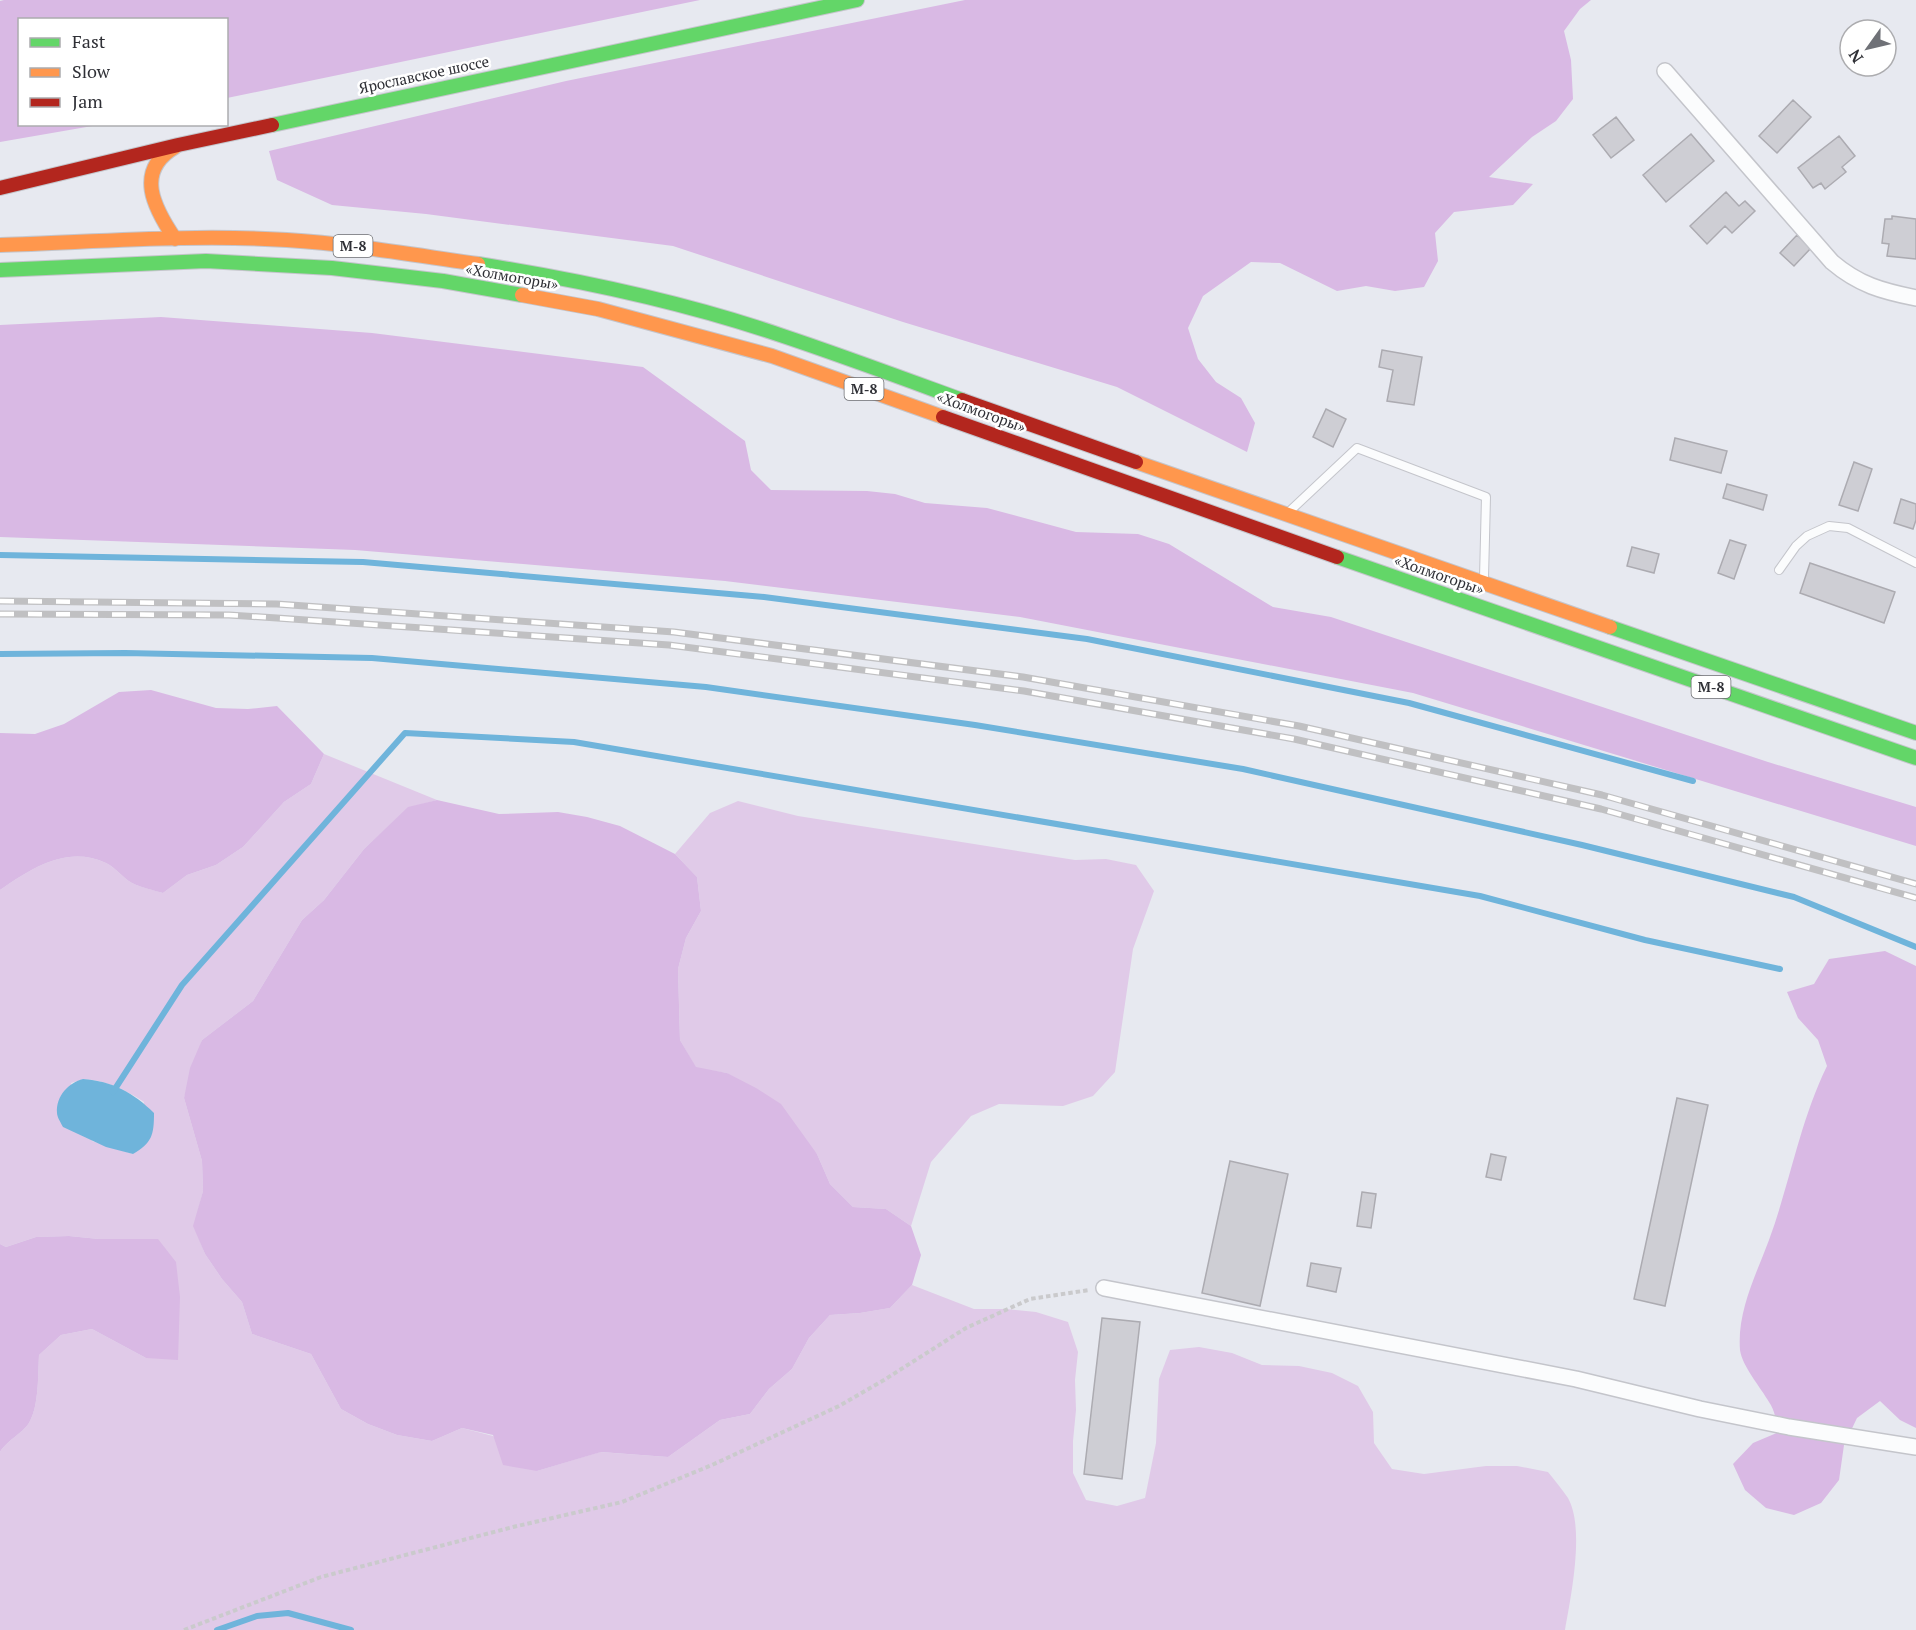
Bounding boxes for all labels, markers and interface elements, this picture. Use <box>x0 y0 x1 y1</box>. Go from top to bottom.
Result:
legend <box>18 18 228 126</box>
north arrow <box>1838 18 1898 78</box>
text: Fast <box>72 29 106 53</box>
text: N <box>1843 45 1868 68</box>
street label: Ярославское шоссе <box>357 50 491 98</box>
text: Slow <box>72 59 111 83</box>
text: Jam <box>72 89 103 113</box>
road number: М-8 <box>334 235 372 257</box>
street label: «Холмогоры» <box>464 258 560 294</box>
road number: М-8 <box>844 378 884 400</box>
street label: «Холмогоры» <box>934 386 1029 436</box>
street label: «Холмогоры» <box>1392 549 1487 599</box>
road number: М-8 <box>1692 676 1730 698</box>

